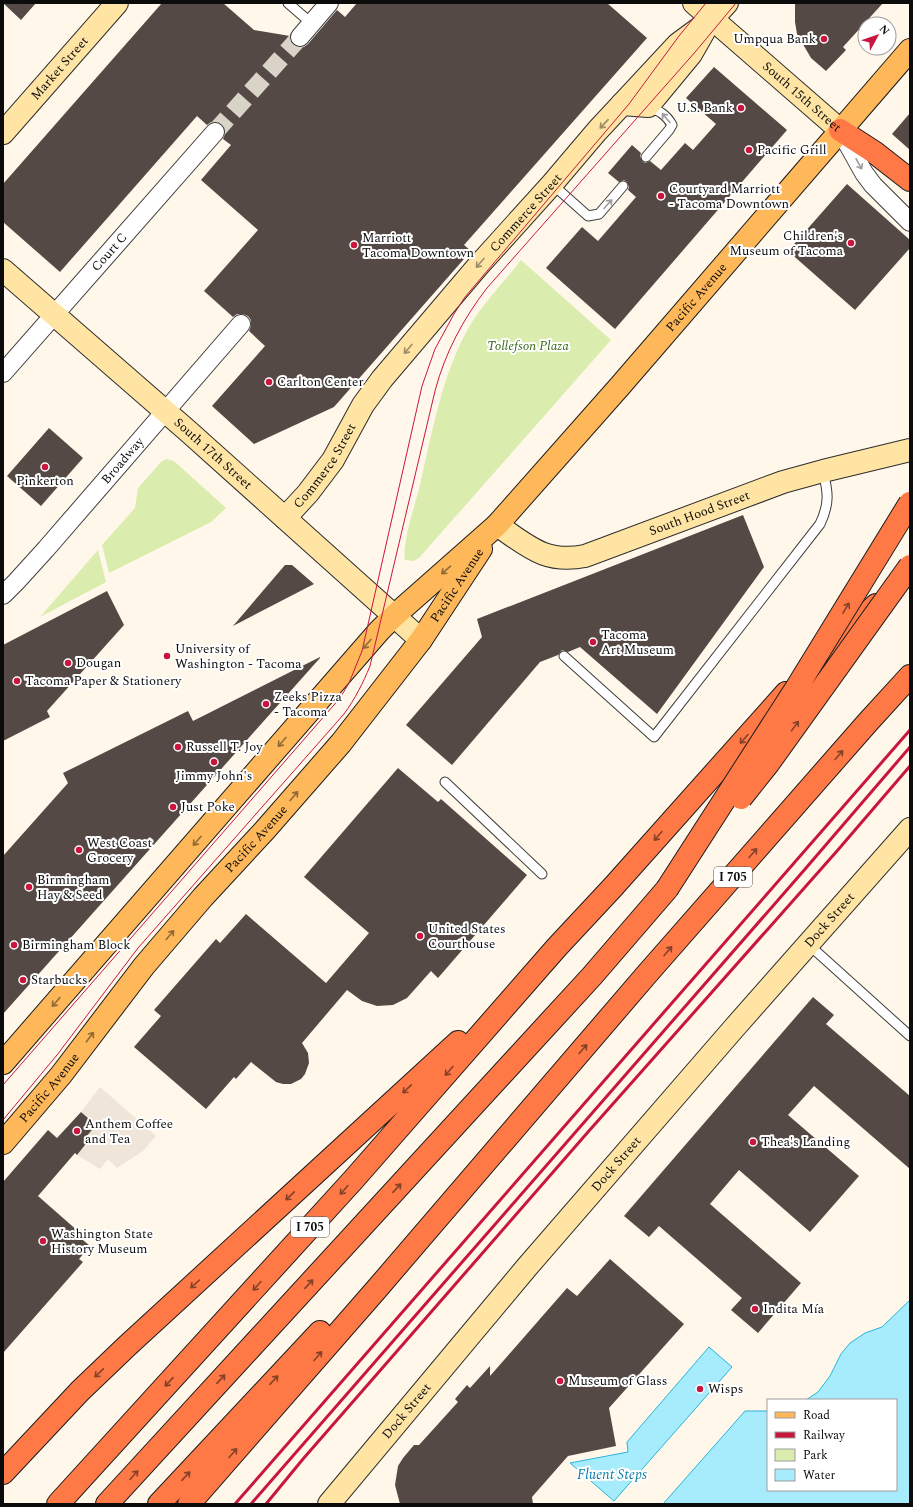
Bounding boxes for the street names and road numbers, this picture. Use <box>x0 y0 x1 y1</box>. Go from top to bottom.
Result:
street label: Market Street <box>26 32 94 105</box>
street label: South 15th Street <box>758 57 846 137</box>
street label: Commerce Street <box>485 169 567 257</box>
street label: Court C <box>87 228 132 276</box>
street label: Pacific Avenue <box>661 258 732 336</box>
street label: South 17th Street <box>169 413 257 495</box>
street label: Commerce Street <box>288 419 361 513</box>
street label: Broadway <box>96 432 149 489</box>
street label: South Hood Street <box>646 485 753 541</box>
street label: Pacific Avenue <box>425 544 489 626</box>
street label: Pacific Avenue <box>220 801 293 877</box>
road number: I 705 <box>714 867 752 887</box>
street label: Dock Street <box>799 888 860 952</box>
street label: Pacific Avenue <box>14 1049 84 1127</box>
street label: Dock Street <box>586 1132 646 1196</box>
road number: I 705 <box>291 1217 329 1237</box>
street label: Dock Street <box>377 1378 436 1444</box>

